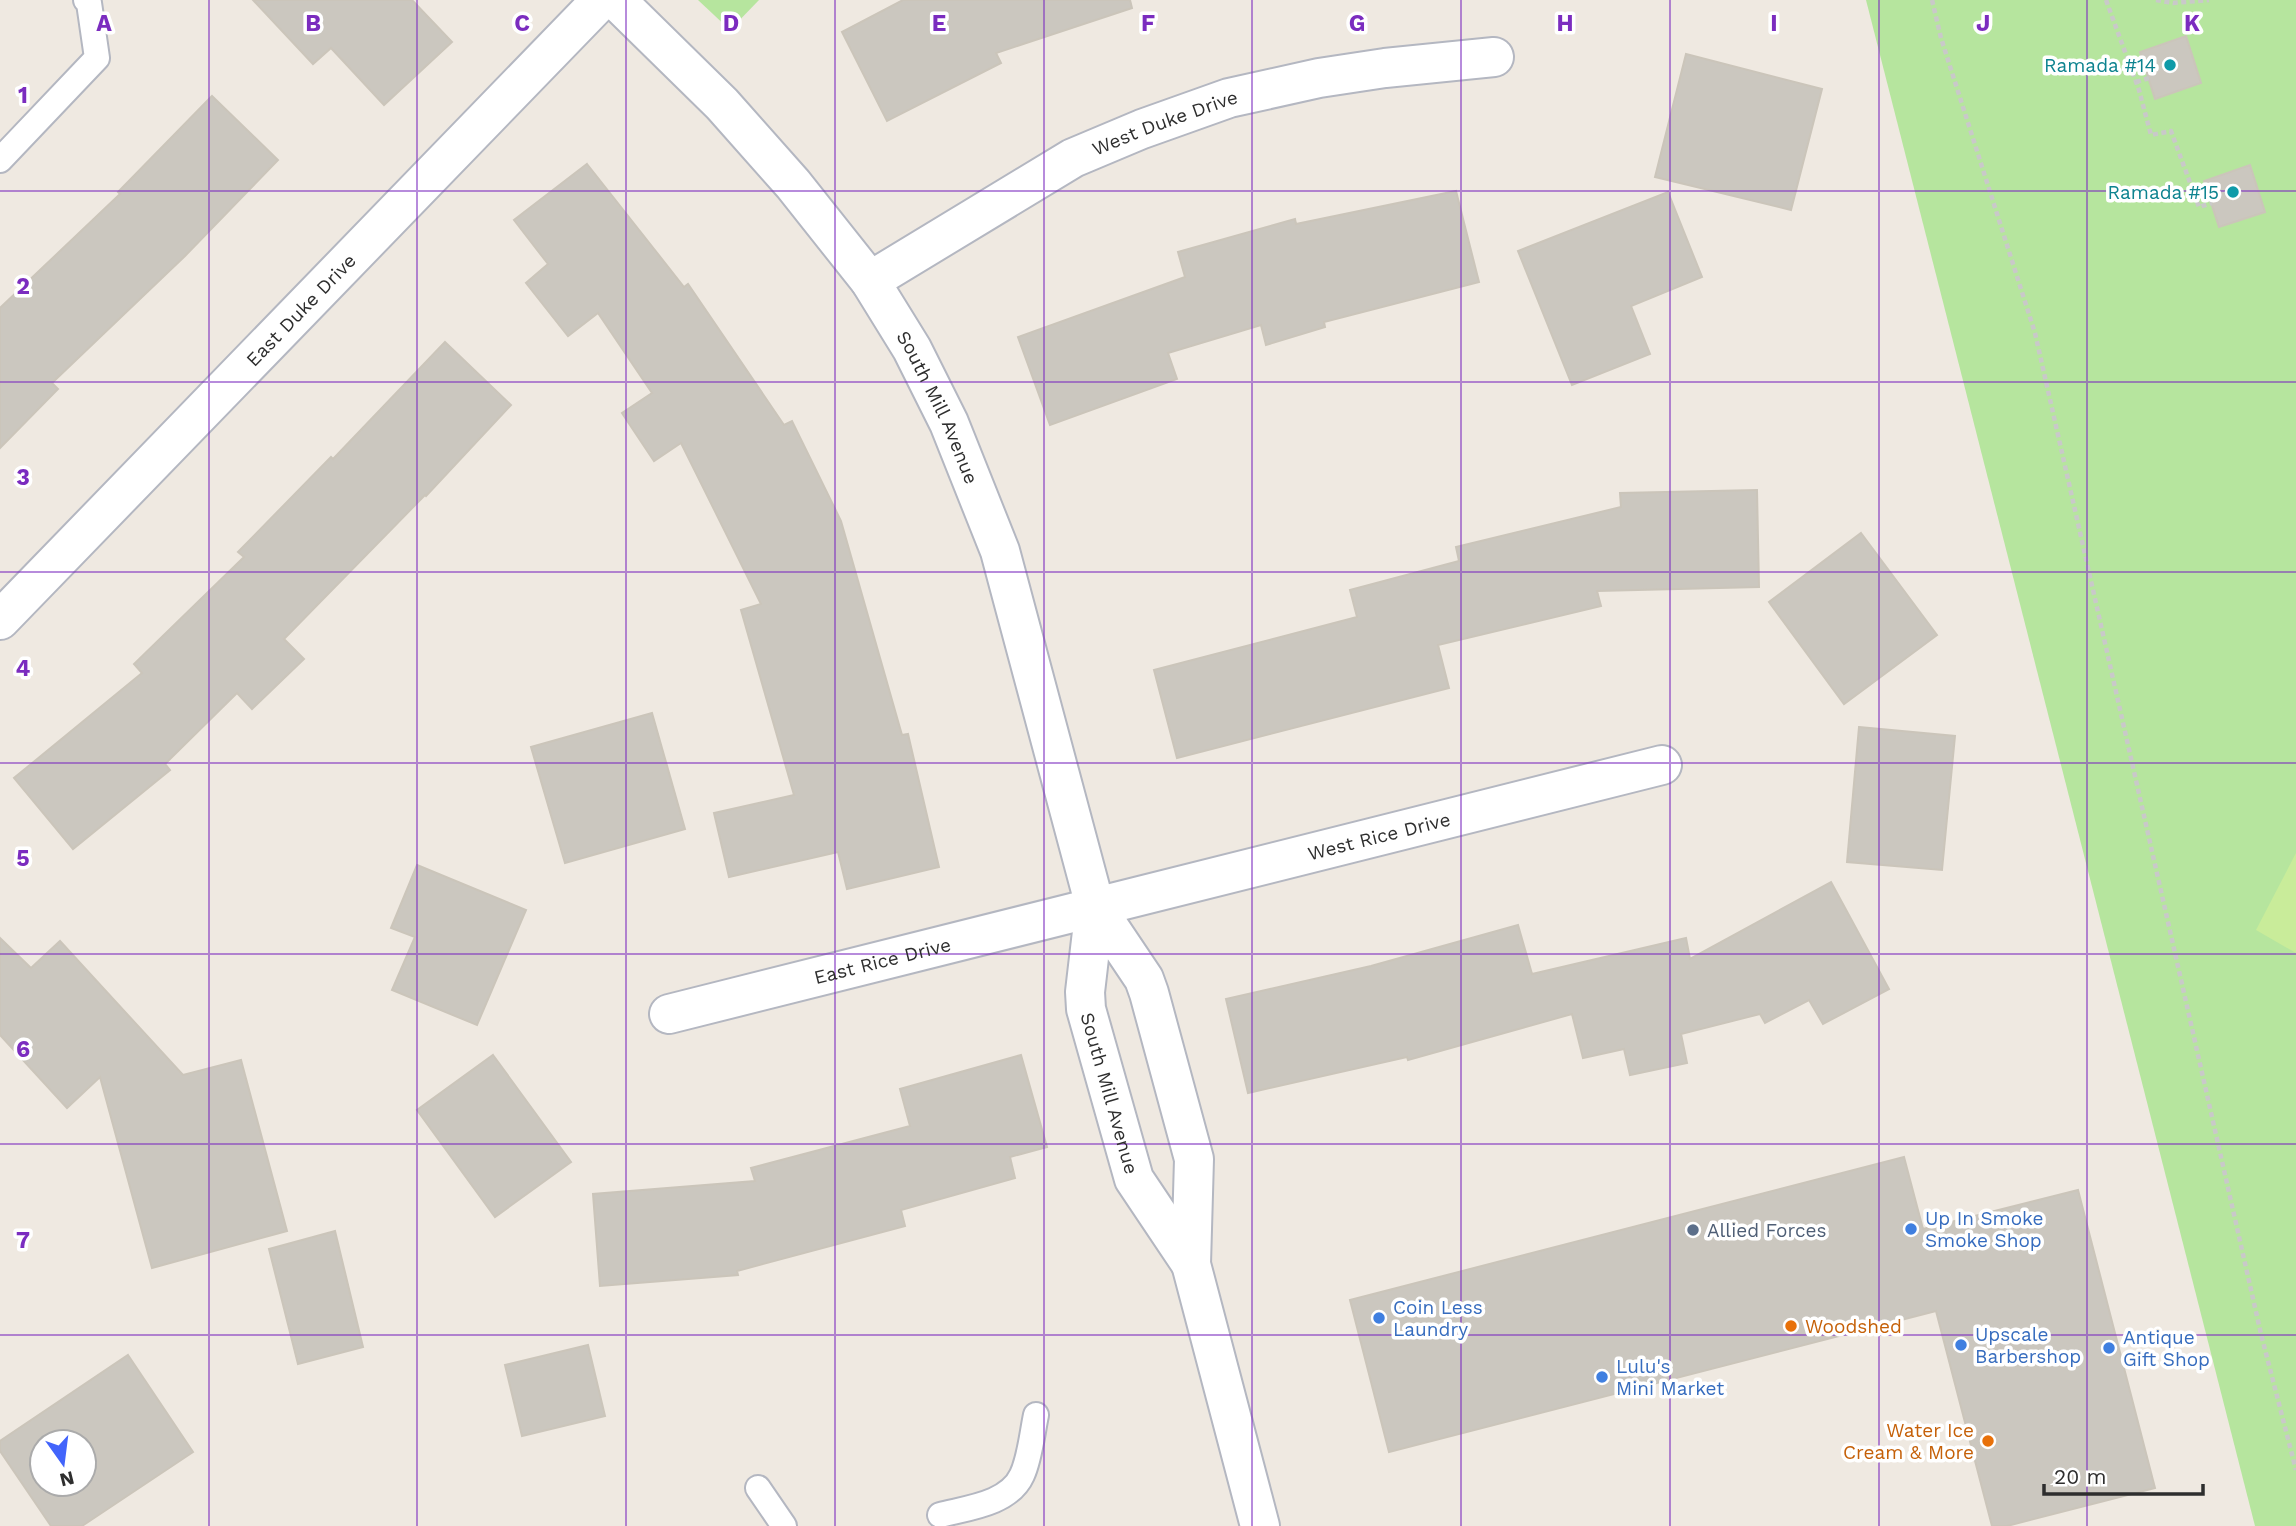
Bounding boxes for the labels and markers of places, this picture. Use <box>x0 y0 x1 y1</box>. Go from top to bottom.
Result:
place label: Ramada #14 <box>2044 54 2156 77</box>
marker: Ramada #14 <box>2162 57 2178 73</box>
place label: Ramada #15 <box>2107 181 2219 204</box>
marker: Ramada #15 <box>2225 184 2241 200</box>
place label: Up In Smoke Smoke Shop <box>1925 1207 2044 1252</box>
place label: Allied Forces <box>1707 1219 1827 1242</box>
marker: Up In Smoke Smoke Shop <box>1903 1221 1919 1237</box>
marker: Allied Forces <box>1685 1222 1701 1238</box>
place label: Coin Less Laundry <box>1393 1296 1483 1341</box>
marker: Coin Less Laundry <box>1371 1310 1387 1326</box>
place label: Woodshed <box>1805 1315 1902 1338</box>
marker: Woodshed <box>1783 1318 1799 1334</box>
place label: Upscale Barbershop <box>1975 1323 2081 1368</box>
place label: Antique Gift Shop <box>2123 1326 2210 1371</box>
marker: Upscale Barbershop <box>1953 1337 1969 1353</box>
marker: Antique Gift Shop <box>2101 1340 2117 1356</box>
place label: Lulu's Mini Market <box>1616 1355 1724 1400</box>
marker: Lulu's Mini Market <box>1594 1369 1610 1385</box>
place label: Water Ice Cream & More <box>1843 1419 1974 1464</box>
marker: Water Ice Cream & More <box>1980 1433 1996 1449</box>

